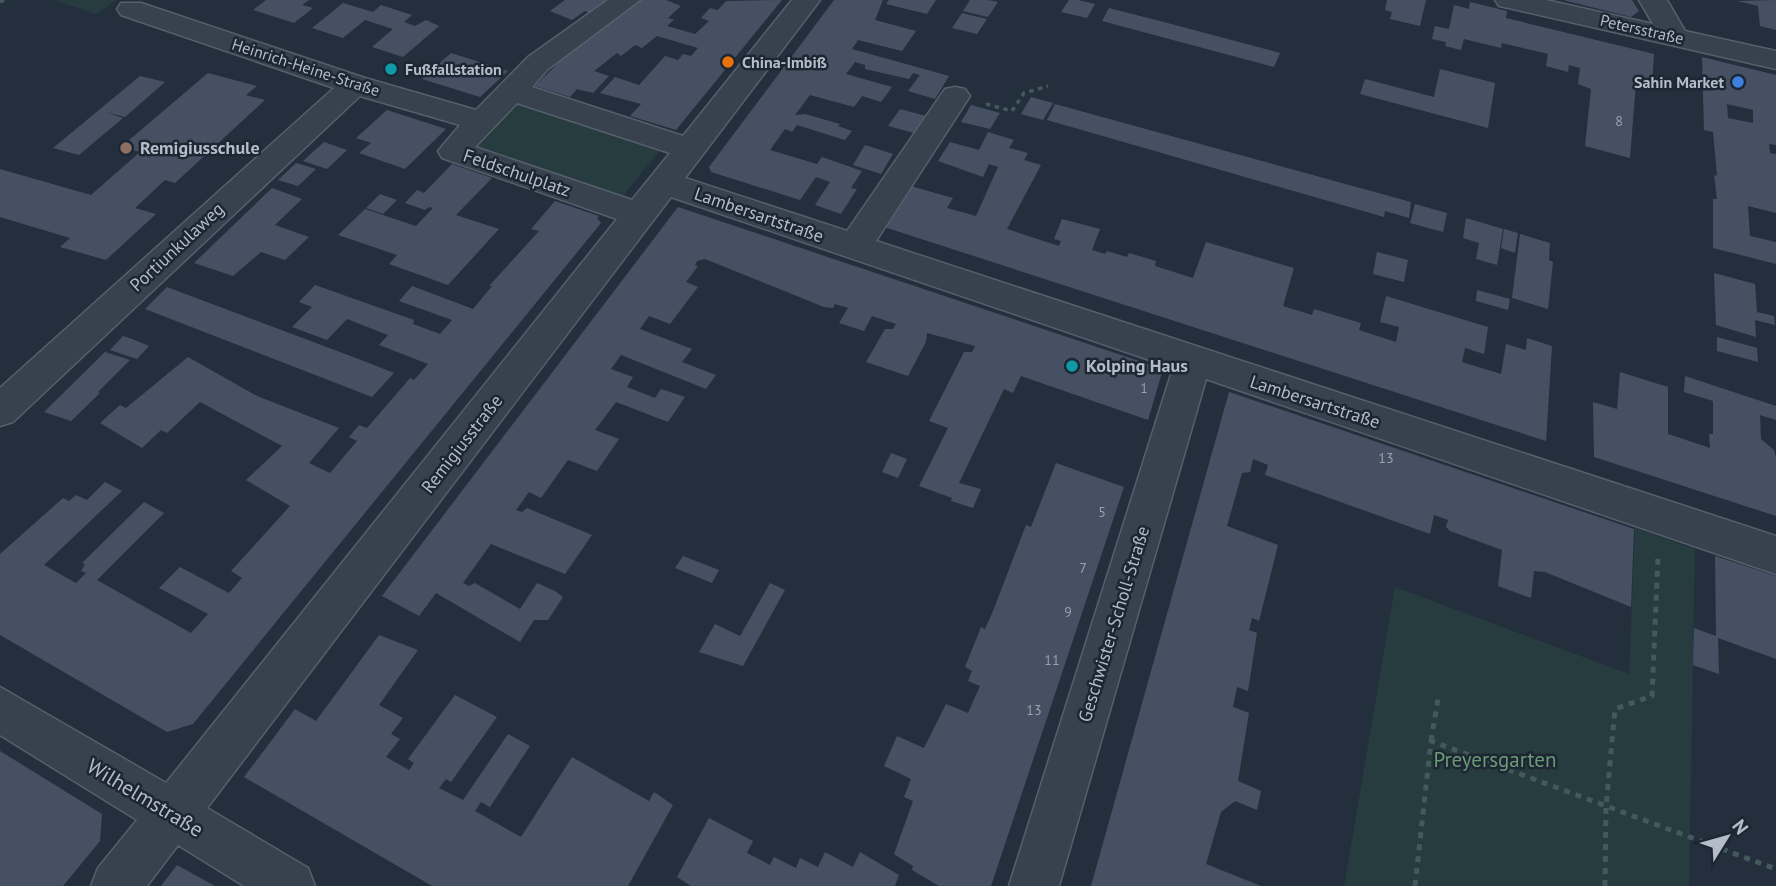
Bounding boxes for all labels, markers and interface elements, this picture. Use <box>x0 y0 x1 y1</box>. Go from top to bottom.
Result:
street label: Petersstraße <box>1598 10 1686 48</box>
street label: Heinrich-Heine-Straße <box>230 34 382 100</box>
place label: China-Imbiß <box>742 52 827 72</box>
marker: China-Imbiß <box>720 54 736 70</box>
place label: Fußfallstation <box>405 59 502 79</box>
marker: Fußfallstation <box>383 61 399 77</box>
place label: Sahin Market <box>1634 72 1724 92</box>
marker: Sahin Market <box>1730 74 1746 90</box>
house number: 8 <box>1615 112 1623 130</box>
place label: Remigiusschule <box>140 136 260 159</box>
marker: Remigiusschule <box>118 140 134 156</box>
street label: Feldschulplatz <box>460 143 574 202</box>
street label: Lambersartstraße <box>691 182 827 247</box>
street label: Portiunkulaweg <box>125 197 229 296</box>
place label: Kolping Haus <box>1086 354 1188 377</box>
marker: Kolping Haus <box>1064 358 1080 374</box>
street label: Lambersartstraße <box>1247 370 1383 433</box>
house number: 1 <box>1140 379 1148 397</box>
street label: Remigiusstraße <box>416 390 507 498</box>
house number: 13 <box>1378 449 1394 467</box>
house number: 5 <box>1098 503 1106 521</box>
street label: Geschwister-Scholl-Straße <box>1073 523 1154 725</box>
house number: 7 <box>1079 559 1087 577</box>
house number: 9 <box>1064 603 1072 621</box>
house number: 11 <box>1044 651 1060 669</box>
house number: 13 <box>1026 701 1042 719</box>
park label: Preyersgarten <box>1433 746 1557 773</box>
street label: Wilhelmstraße <box>82 752 208 843</box>
north arrow <box>1692 802 1762 872</box>
text: N <box>1727 815 1754 839</box>

